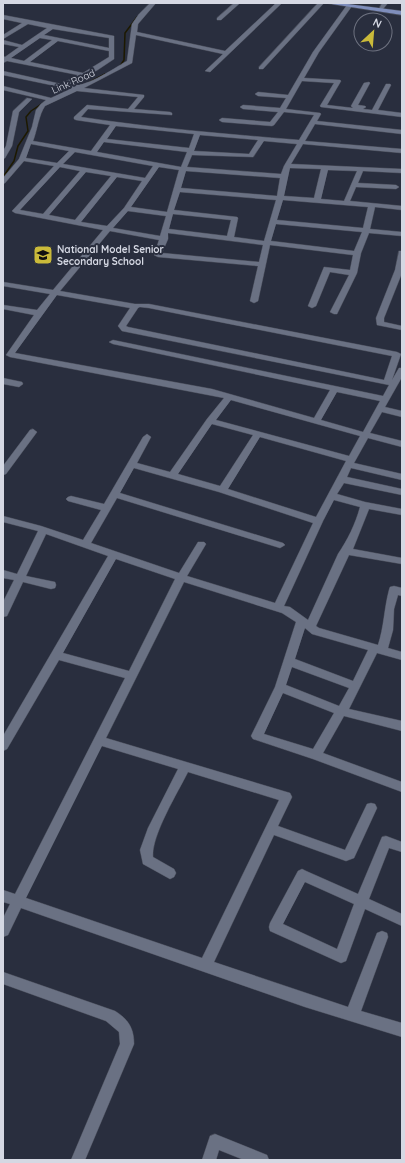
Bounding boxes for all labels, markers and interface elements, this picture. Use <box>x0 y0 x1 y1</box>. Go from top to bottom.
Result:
north arrow <box>353 12 393 52</box>
text: N <box>371 15 384 31</box>
street label: Link Road <box>49 66 97 97</box>
place label: National Model Senior Secondary School <box>57 243 165 268</box>
school or university icon: National Model Senior Secondary School <box>32 244 54 266</box>

